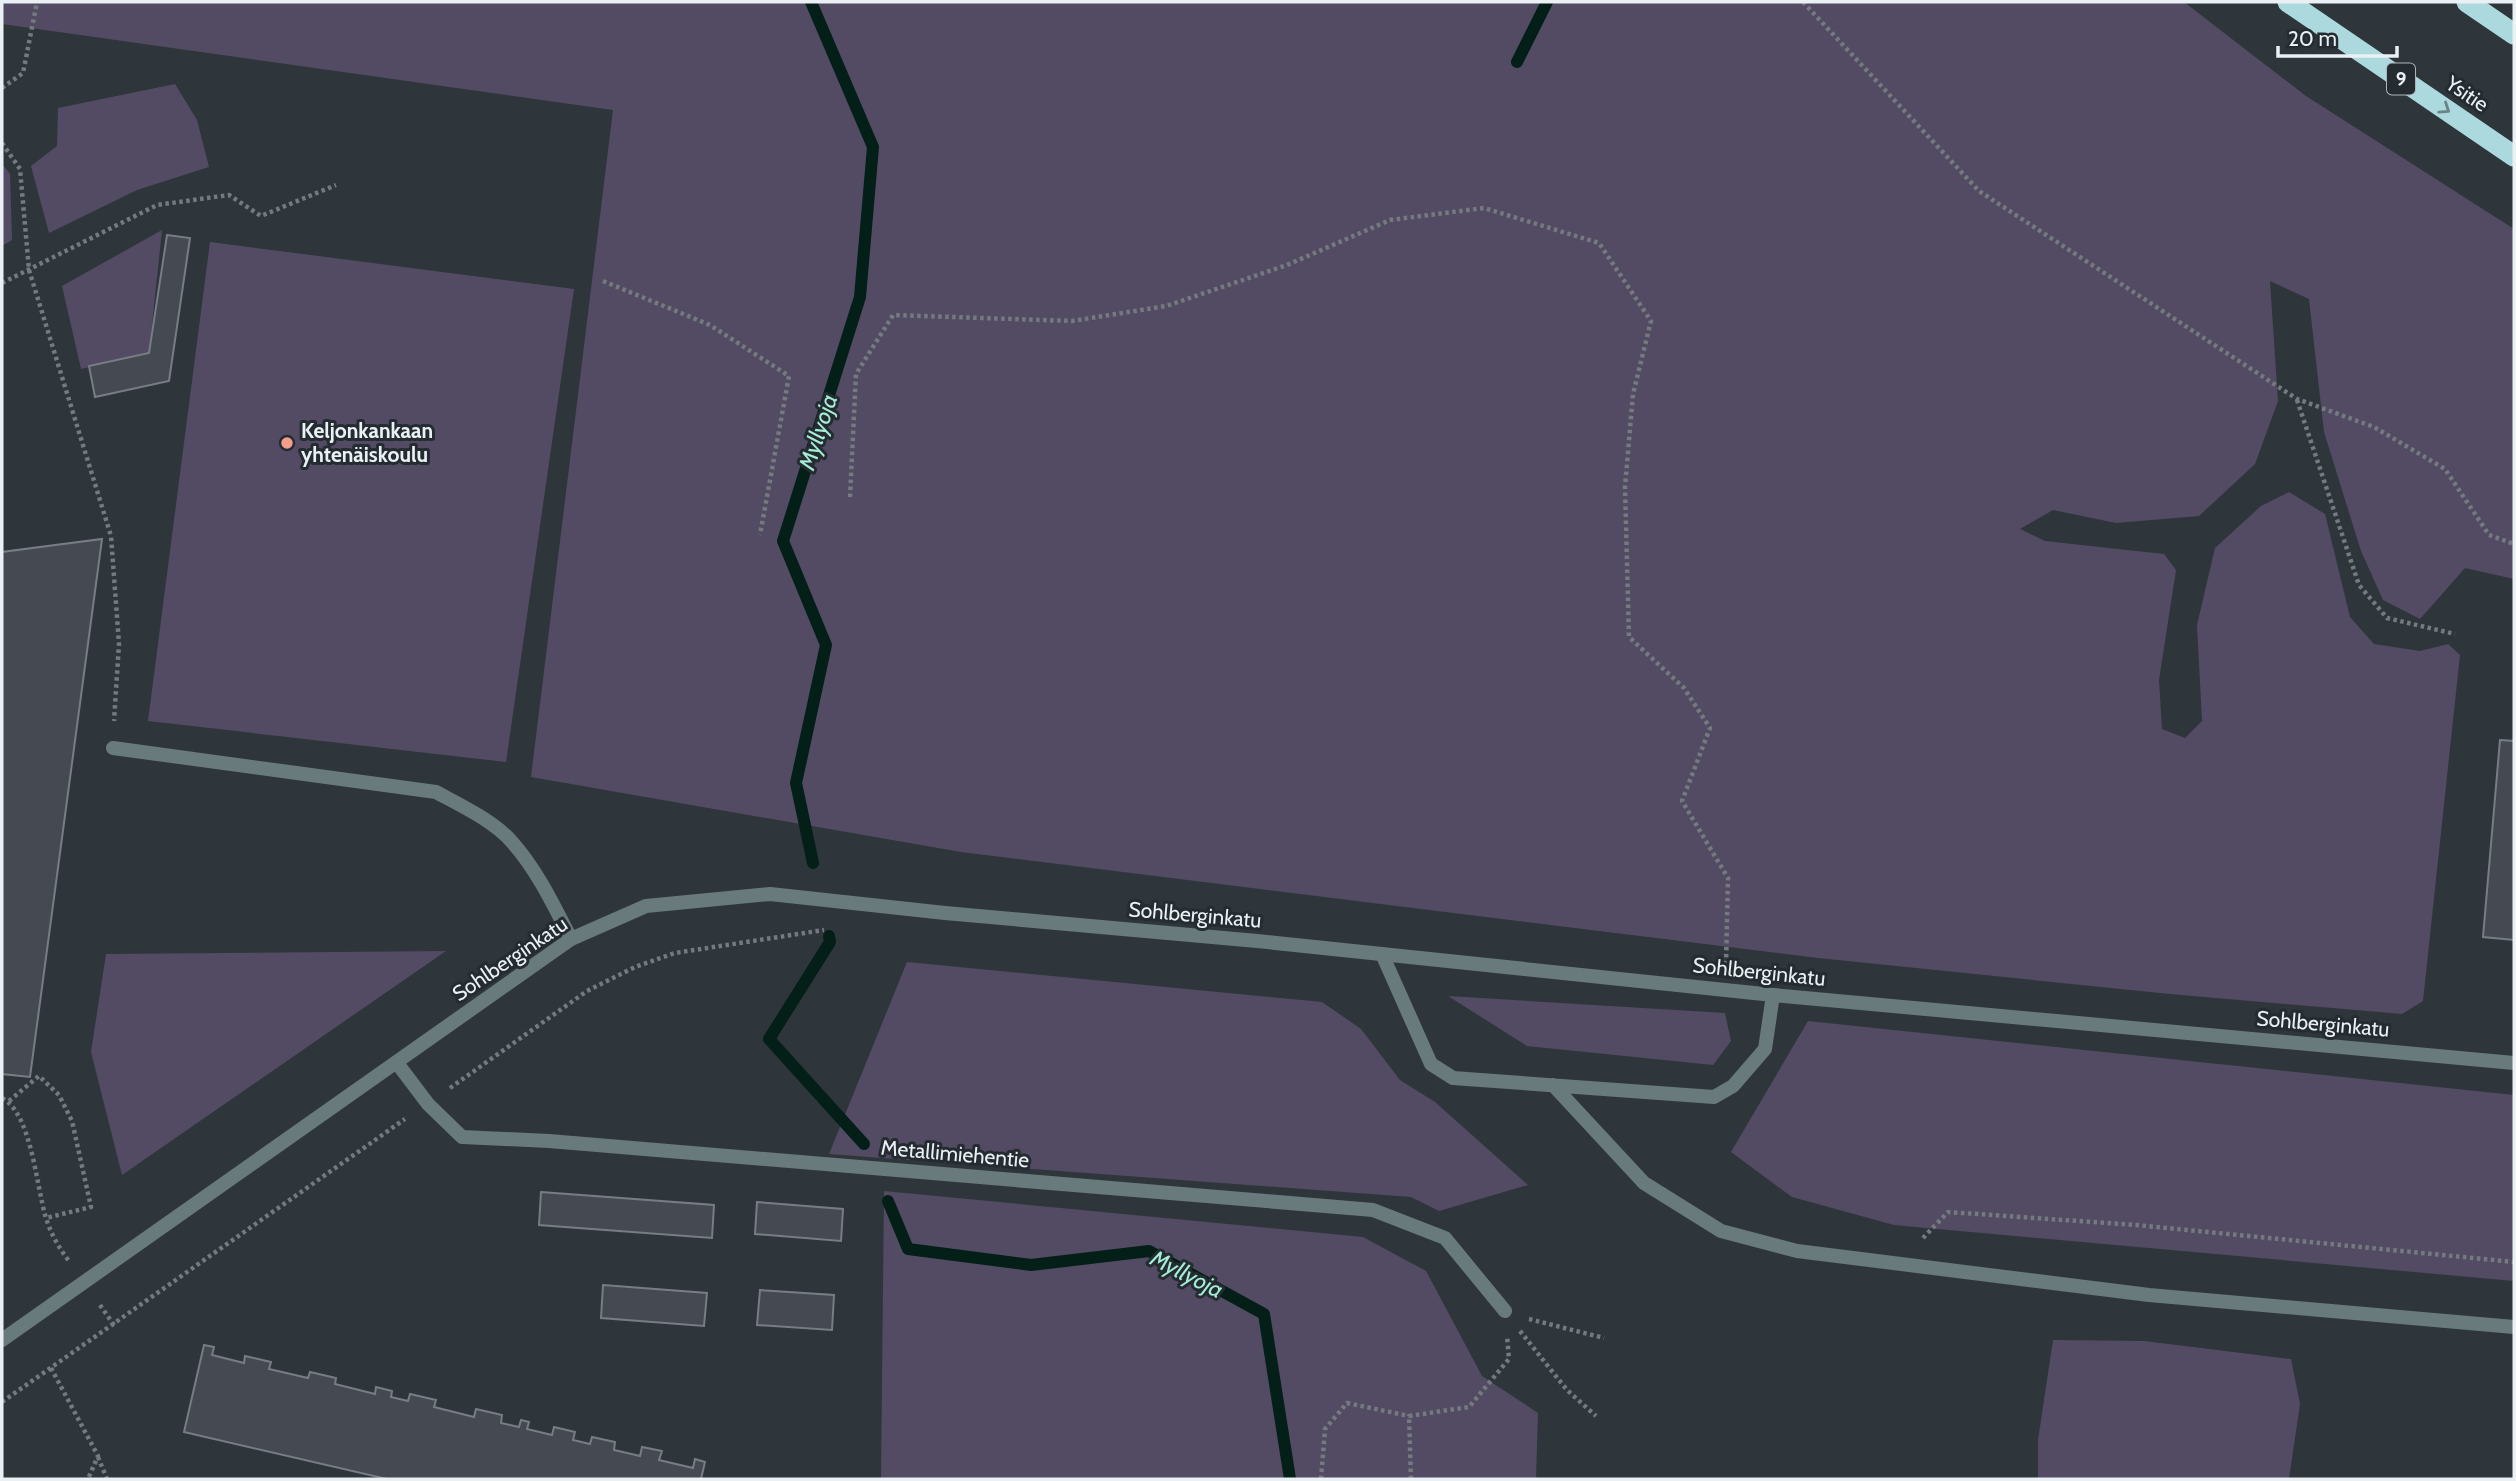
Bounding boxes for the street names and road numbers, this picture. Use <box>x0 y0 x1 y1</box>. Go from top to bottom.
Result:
road number: 9 <box>2387 64 2415 94</box>
street label: Ysitie <box>2440 70 2493 117</box>
street label: Sohlberginkatu <box>1128 896 1263 933</box>
street label: Sohlberginkatu <box>447 911 572 1006</box>
street label: Sohlberginkatu <box>1691 952 1827 991</box>
street label: Sohlberginkatu <box>2256 1005 2391 1042</box>
street label: Metallimiehentie <box>880 1135 1030 1172</box>

